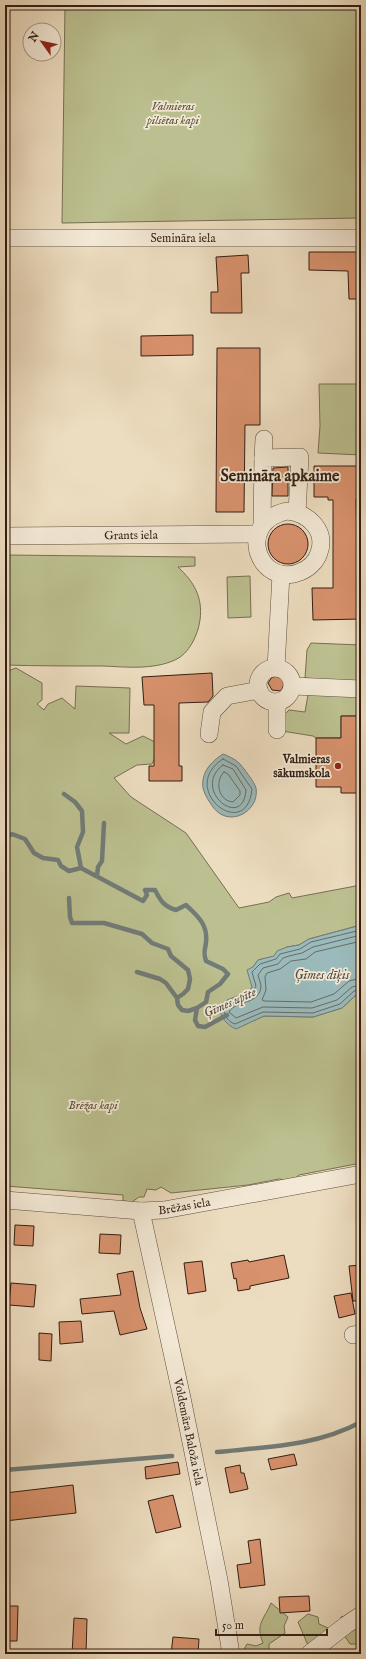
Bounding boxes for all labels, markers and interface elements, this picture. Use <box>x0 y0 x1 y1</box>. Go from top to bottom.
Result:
north arrow <box>22 22 62 62</box>
text: N <box>25 29 43 46</box>
park label: Valmieras pilsētas kapi <box>145 99 201 128</box>
street label: Semināra iela <box>150 231 216 246</box>
district label: Semināra apkaime <box>221 467 340 487</box>
street label: Grants iela <box>104 527 159 543</box>
place label: Valmieras sākumskola <box>273 752 331 781</box>
marker: Valmieras sākumskola <box>333 761 343 771</box>
water label: Ģīmes dīķis <box>295 967 350 984</box>
water label: Ģīmes upīte <box>201 984 260 1022</box>
park label: Brēžas kapi <box>68 1098 119 1113</box>
street label: Brēžas iela <box>158 1194 212 1218</box>
street label: Voldemāra Baloža iela <box>170 1376 207 1488</box>
scale bar <box>216 1611 327 1637</box>
text: 50 m <box>222 1618 244 1633</box>

